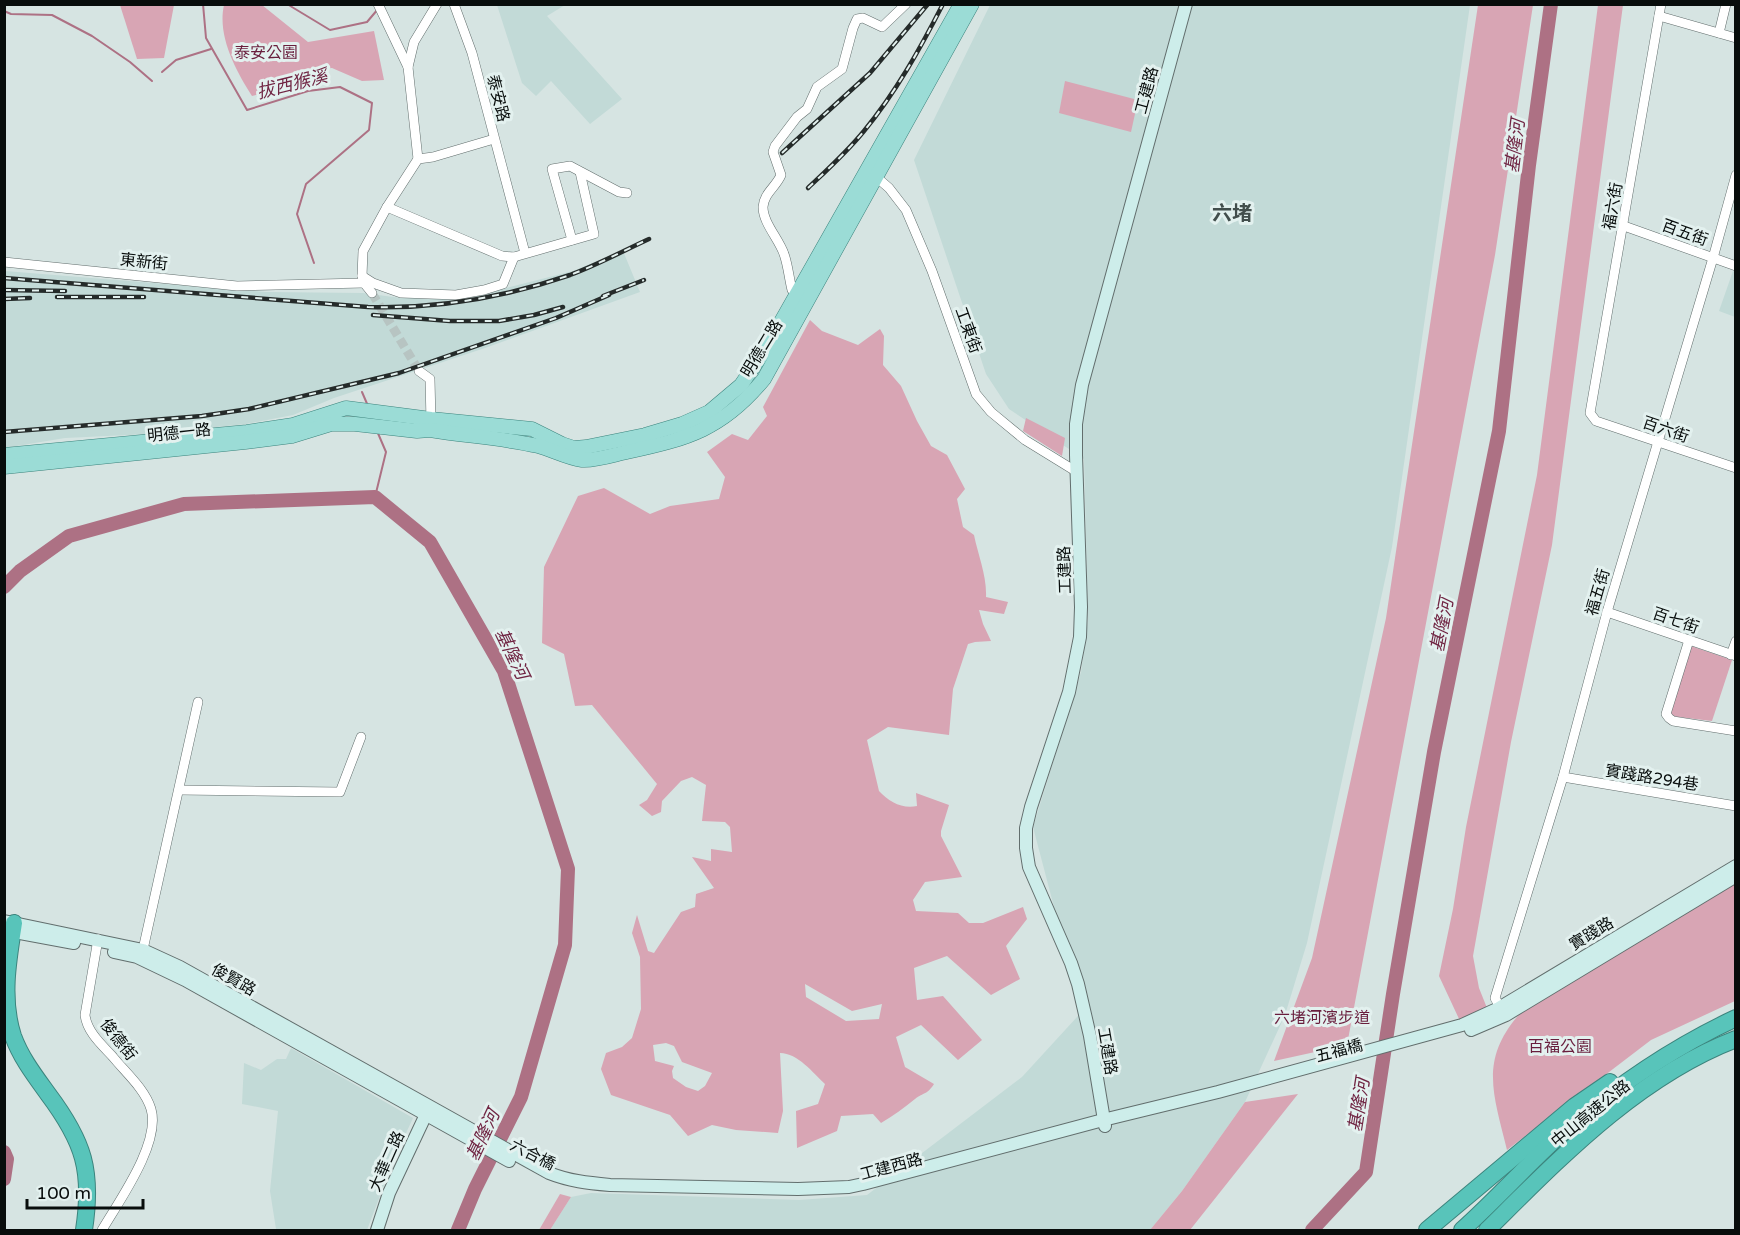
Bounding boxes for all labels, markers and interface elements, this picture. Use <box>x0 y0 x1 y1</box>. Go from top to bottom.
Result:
park label: 泰安公園 <box>234 43 298 63</box>
water label: 拔西猴溪 <box>254 64 333 103</box>
street label: 工建路 <box>1131 64 1163 116</box>
street label: 泰安路 <box>483 73 514 124</box>
water label: 基隆河 <box>1501 115 1530 174</box>
street label: 福六街 <box>1599 181 1627 232</box>
district label: 六堵 <box>1212 202 1252 226</box>
street label: 百五街 <box>1659 215 1711 251</box>
street label: 東新街 <box>119 250 169 274</box>
street label: 工東街 <box>950 304 986 356</box>
street label: 明德二路 <box>737 316 787 381</box>
street label: 百六街 <box>1640 413 1692 447</box>
street label: 明德一路 <box>146 420 212 446</box>
street label: 工建路 <box>1054 546 1076 594</box>
street label: 福五街 <box>1582 566 1614 618</box>
water label: 基隆河 <box>1426 593 1459 654</box>
street label: 百七街 <box>1650 604 1702 638</box>
water label: 基隆河 <box>490 625 535 686</box>
street label: 實踐路294巷 <box>1604 761 1700 795</box>
street label: 實踐路 <box>1566 913 1617 955</box>
street label: 俊賢路 <box>208 959 259 1000</box>
park label: 六堵河濱步道 <box>1274 1008 1370 1028</box>
street label: 俊德街 <box>96 1015 141 1065</box>
street label: 工建路 <box>1093 1026 1121 1077</box>
street label: 五福橋 <box>1313 1035 1365 1067</box>
park label: 百福公園 <box>1528 1037 1592 1057</box>
water label: 基隆河 <box>1344 1074 1375 1133</box>
street label: 中山高速公路 <box>1547 1076 1634 1152</box>
water label: 基隆河 <box>462 1103 506 1164</box>
street label: 大華二路 <box>365 1128 409 1195</box>
street label: 六合橋 <box>507 1135 558 1175</box>
street label: 工建西路 <box>858 1149 925 1185</box>
scale bar <box>27 1172 142 1210</box>
text: 100 m <box>36 1182 91 1204</box>

